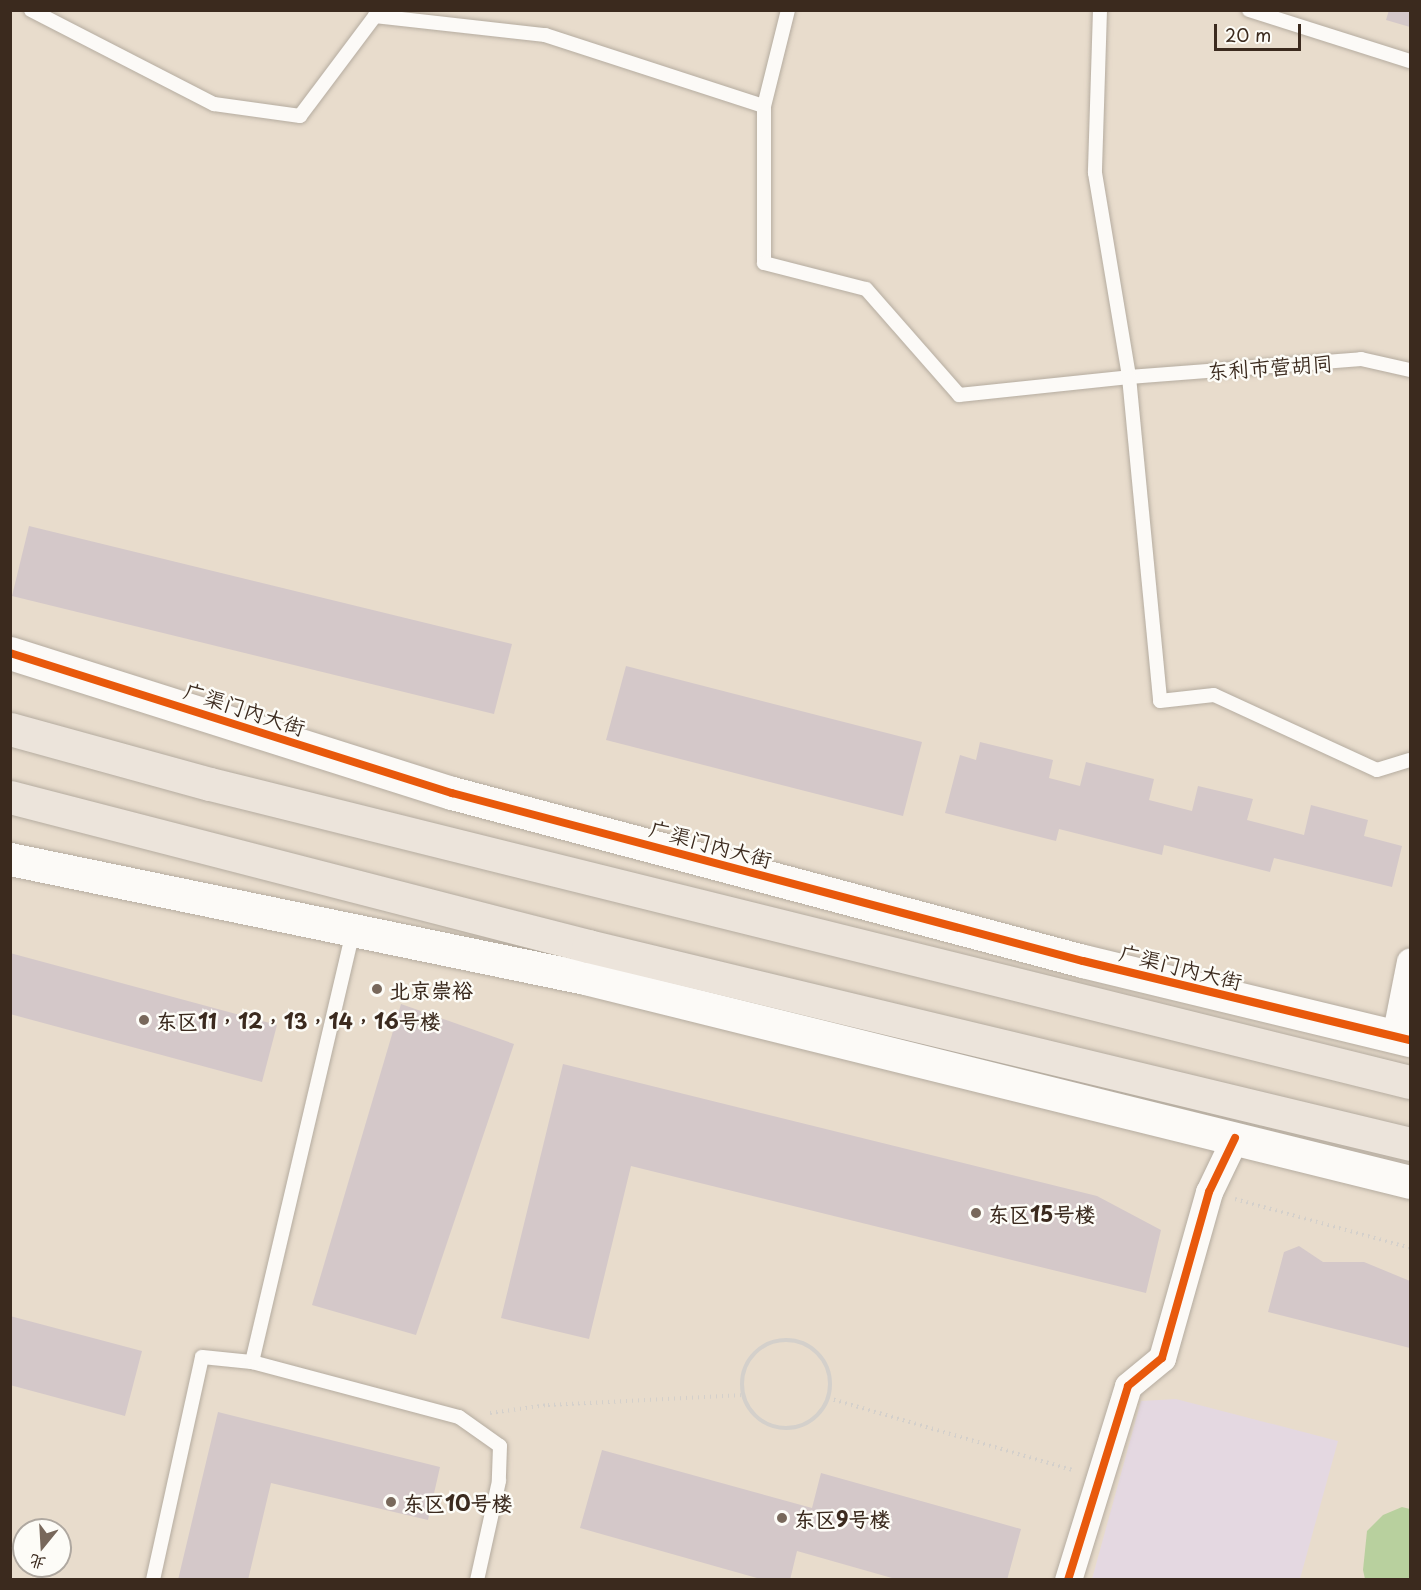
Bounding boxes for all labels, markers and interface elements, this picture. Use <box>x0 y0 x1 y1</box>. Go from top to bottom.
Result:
scale bar <box>1217 12 1304 50</box>
text: 20 m <box>1225 21 1271 48</box>
street label: 东利市营胡同 <box>1206 349 1334 383</box>
street label: 广渠门内大街 <box>181 677 309 739</box>
street label: 广渠门内大街 <box>647 815 775 871</box>
street label: 广渠门内大街 <box>1117 939 1245 993</box>
place label: 北京崇裕 <box>389 976 473 1002</box>
marker: 北京崇裕 <box>370 982 384 996</box>
place label: 东区11，12，13，14，16号楼 <box>156 1007 441 1033</box>
marker: 东区11，12，13，14，16号楼 <box>137 1013 151 1027</box>
place label: 东区15号楼 <box>988 1200 1095 1226</box>
marker: 东区15号楼 <box>969 1206 983 1220</box>
place label: 东区10号楼 <box>403 1489 513 1515</box>
marker: 东区10号楼 <box>384 1495 398 1509</box>
place label: 东区9号楼 <box>794 1505 891 1531</box>
marker: 东区9号楼 <box>775 1511 789 1525</box>
north arrow <box>12 1518 72 1578</box>
text: 北 <box>26 1549 48 1577</box>

